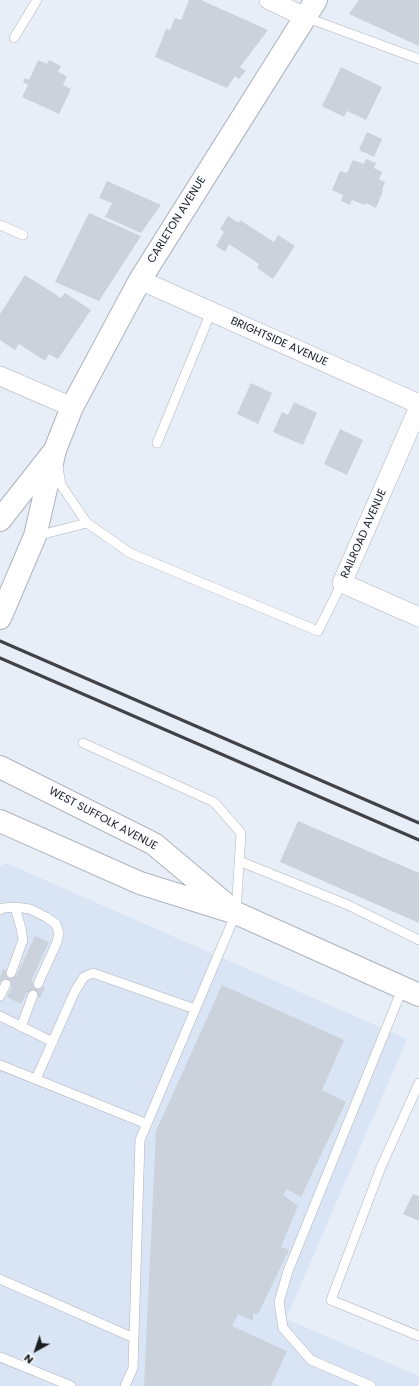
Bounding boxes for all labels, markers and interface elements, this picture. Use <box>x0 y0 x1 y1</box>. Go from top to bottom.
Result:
street label: CARLETON AVENUE <box>145 174 209 266</box>
street label: BRIGHTSIDE AVENUE <box>228 315 330 369</box>
street label: RAILROAD AVENUE <box>338 487 390 581</box>
street label: WEST SUFFOLK AVENUE <box>47 785 159 853</box>
north arrow <box>16 1330 56 1370</box>
text: N <box>20 1350 37 1368</box>

